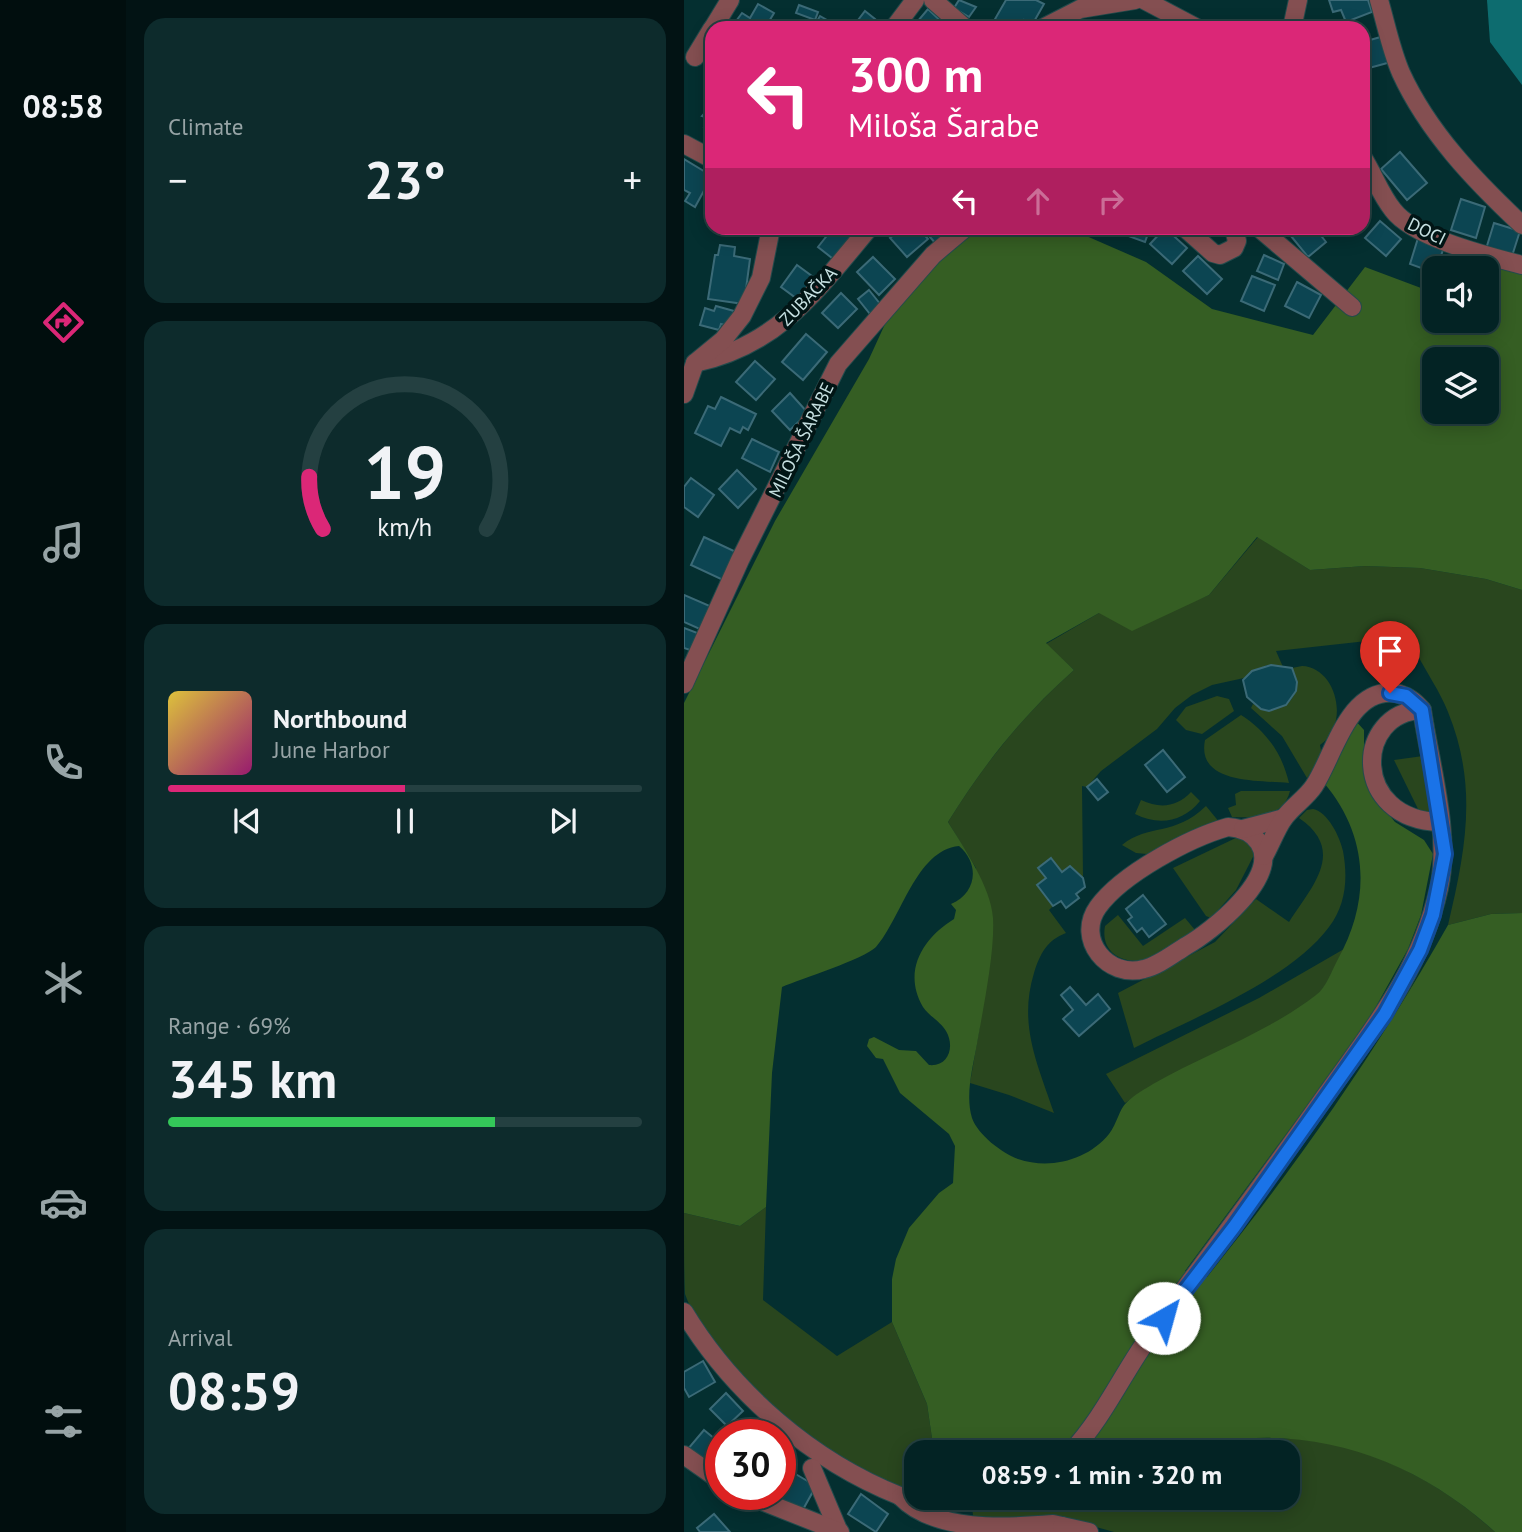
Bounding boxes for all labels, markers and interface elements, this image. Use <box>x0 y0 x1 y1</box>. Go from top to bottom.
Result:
text: 300 m <box>848 42 983 106</box>
icon: left <box>733 49 824 140</box>
text: 08:58 <box>22 85 104 127</box>
text: Miloša Šarabe <box>848 104 1039 146</box>
text: Climate <box>168 112 243 141</box>
text: 23° <box>364 146 446 213</box>
text: − <box>168 155 187 204</box>
text: + <box>623 155 642 204</box>
icon: left <box>946 182 984 220</box>
icon: ahead <box>1019 182 1057 220</box>
icon: right <box>1092 182 1130 220</box>
street label: DOCI <box>1404 212 1450 250</box>
map controls <box>1422 256 1499 424</box>
button: sound <box>1422 256 1499 333</box>
street label: ZUBAČKA <box>774 261 842 330</box>
icon: directions <box>39 298 88 347</box>
button: layers <box>1422 347 1499 424</box>
street label: MILOŠA ŠARABE <box>763 379 839 501</box>
text: 19 <box>364 426 446 520</box>
text: km/h <box>378 511 432 543</box>
icon: music <box>39 518 88 567</box>
pin <box>1360 621 1420 693</box>
icon: arrive <box>1371 632 1409 670</box>
text: Northbound <box>273 702 407 735</box>
text: June Harbor <box>273 735 390 764</box>
icon: phone <box>39 738 88 787</box>
icon: previous <box>228 802 266 840</box>
icon: pause <box>386 802 424 840</box>
icon: next <box>544 802 582 840</box>
icon: climate <box>39 958 88 1007</box>
text: Range · 69% <box>168 1011 291 1040</box>
text: 345 km <box>168 1045 337 1112</box>
icon: car <box>39 1178 88 1227</box>
position arrow <box>1127 1281 1201 1355</box>
text: Arrival <box>168 1323 232 1352</box>
text: 08:59 <box>168 1357 300 1424</box>
icon: filters <box>39 1397 88 1446</box>
speed limit sign: 30 <box>705 1419 796 1510</box>
text: 08:59 · 1 min · 320 m <box>982 1458 1222 1491</box>

